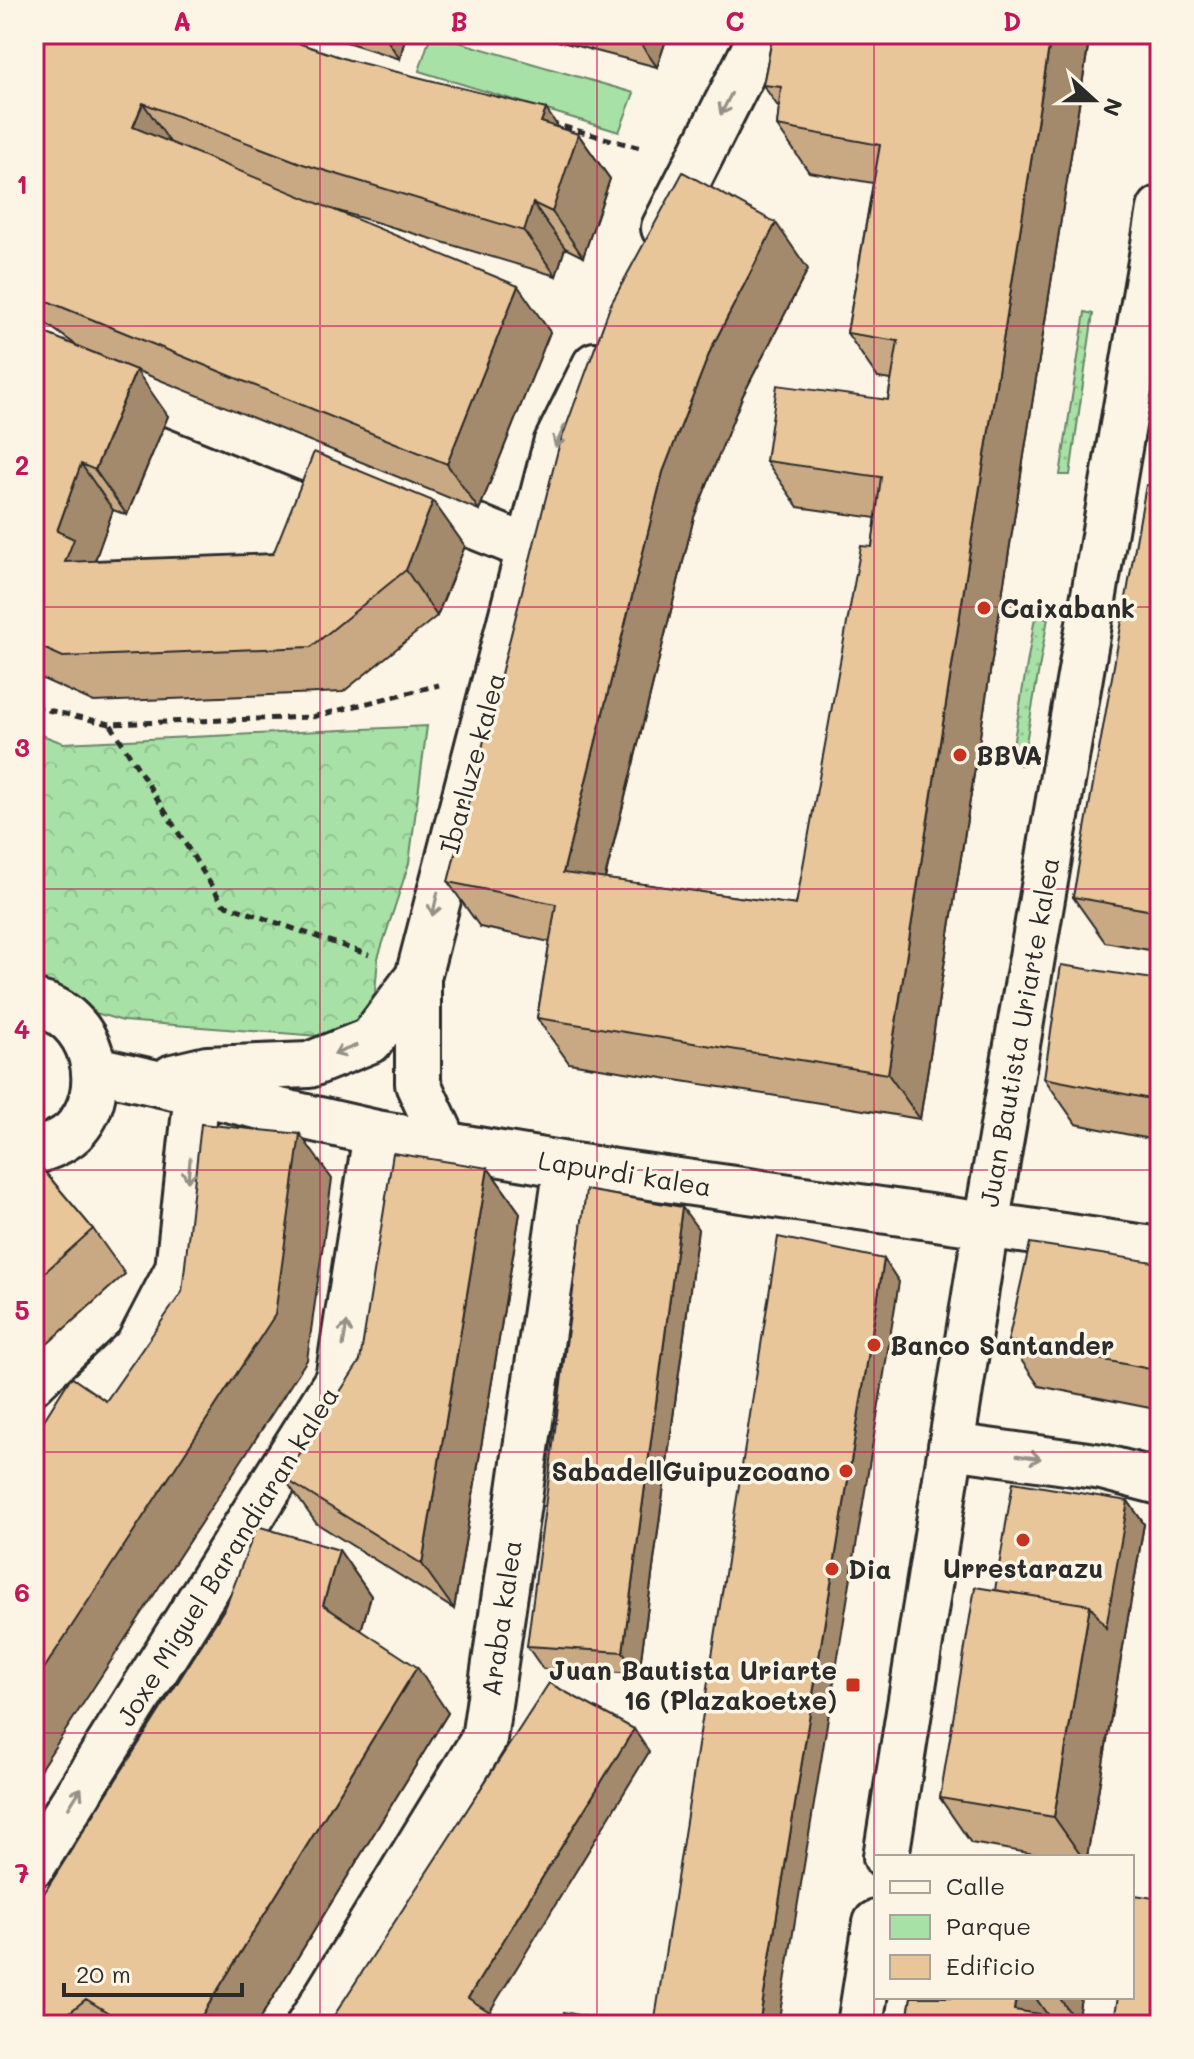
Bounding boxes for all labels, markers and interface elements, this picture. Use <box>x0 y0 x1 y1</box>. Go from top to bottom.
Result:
text: A <box>173 4 191 38</box>
text: B <box>450 4 468 38</box>
text: C <box>725 4 745 38</box>
text: D <box>1003 4 1021 38</box>
north arrow <box>1054 60 1134 140</box>
one-way arrow <box>718 91 734 115</box>
text: N <box>1097 94 1130 120</box>
text: 1 <box>16 167 28 201</box>
one-way arrow <box>552 424 567 448</box>
text: 2 <box>15 448 29 482</box>
place label: Caixabank <box>1000 591 1135 625</box>
marker: Caixabank <box>975 599 993 617</box>
street label: Ibarluze kalea <box>432 669 512 857</box>
text: 3 <box>14 730 30 764</box>
place label: BBVA <box>976 738 1042 772</box>
marker: BBVA <box>951 746 969 764</box>
street label: Juan Bautista Uriarte kalea <box>971 855 1067 1209</box>
one-way arrow <box>427 890 442 916</box>
text: 4 <box>14 1012 30 1046</box>
one-way arrow <box>333 1044 358 1058</box>
street label: Lapurdi kalea <box>536 1143 714 1203</box>
one-way arrow <box>181 1156 196 1183</box>
text: 5 <box>14 1293 30 1327</box>
one-way arrow <box>338 1322 353 1347</box>
place label: Banco Santander <box>890 1328 1114 1362</box>
marker: Banco Santander <box>865 1336 883 1354</box>
street label: Joxe Miguel Barandiaran kalea <box>108 1380 346 1732</box>
one-way arrow <box>1015 1450 1041 1465</box>
place label: SabadellGuipuzcoano <box>552 1454 830 1488</box>
marker: SabadellGuipuzcoano <box>837 1462 855 1480</box>
marker: Urrestarazu <box>1014 1531 1032 1549</box>
street label: Araba kalea <box>473 1538 529 1698</box>
place label: Urrestarazu <box>943 1551 1103 1585</box>
place label: Dia <box>848 1552 891 1586</box>
marker: Dia <box>823 1560 841 1578</box>
text: 6 <box>14 1575 30 1609</box>
place label: Juan Bautista Uriarte 16 (Plazakoetxe) <box>549 1653 837 1717</box>
marker: Juan Bautista Uriarte 16 (Plazakoetxe) <box>844 1676 862 1694</box>
one-way arrow <box>67 1787 84 1809</box>
legend <box>874 1855 1134 1999</box>
text: 7 <box>15 1856 29 1890</box>
text: Calle <box>946 1870 1005 1901</box>
text: Parque <box>946 1910 1031 1941</box>
scale bar <box>64 1947 242 1997</box>
text: Edificio <box>946 1950 1035 1981</box>
text: 20 m <box>76 1958 131 1989</box>

